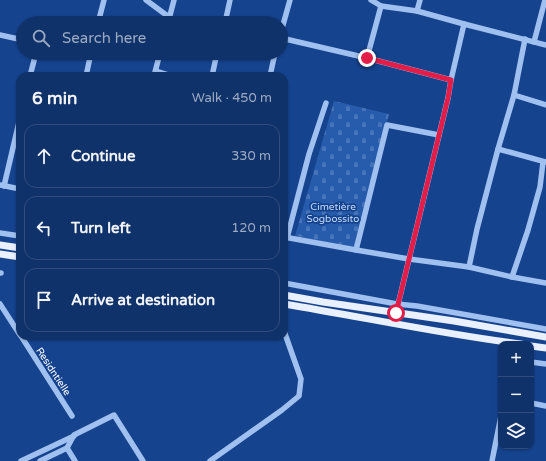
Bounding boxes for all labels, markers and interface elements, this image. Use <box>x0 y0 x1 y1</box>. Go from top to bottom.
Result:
search box <box>16 16 288 60</box>
icon: search <box>30 27 52 49</box>
text: Search here <box>62 29 146 47</box>
route end <box>358 49 376 67</box>
text: 6 min <box>32 88 77 109</box>
text: Walk · 450 m <box>192 90 272 106</box>
icon: ahead <box>33 145 55 167</box>
text: Continue <box>71 147 135 165</box>
text: 330 m <box>231 148 271 164</box>
park label: Cimetière Sogbossito <box>307 201 359 225</box>
icon: left <box>33 217 55 239</box>
text: Turn left <box>71 219 131 237</box>
text: 120 m <box>231 220 271 236</box>
icon: arrive <box>33 289 55 311</box>
text: Arrive at destination <box>71 291 215 309</box>
route start <box>387 304 405 322</box>
map controls <box>498 341 534 449</box>
button: + <box>498 341 534 377</box>
street label: Residntielle <box>33 345 73 398</box>
button: − <box>498 377 534 413</box>
button: layers <box>498 413 534 449</box>

